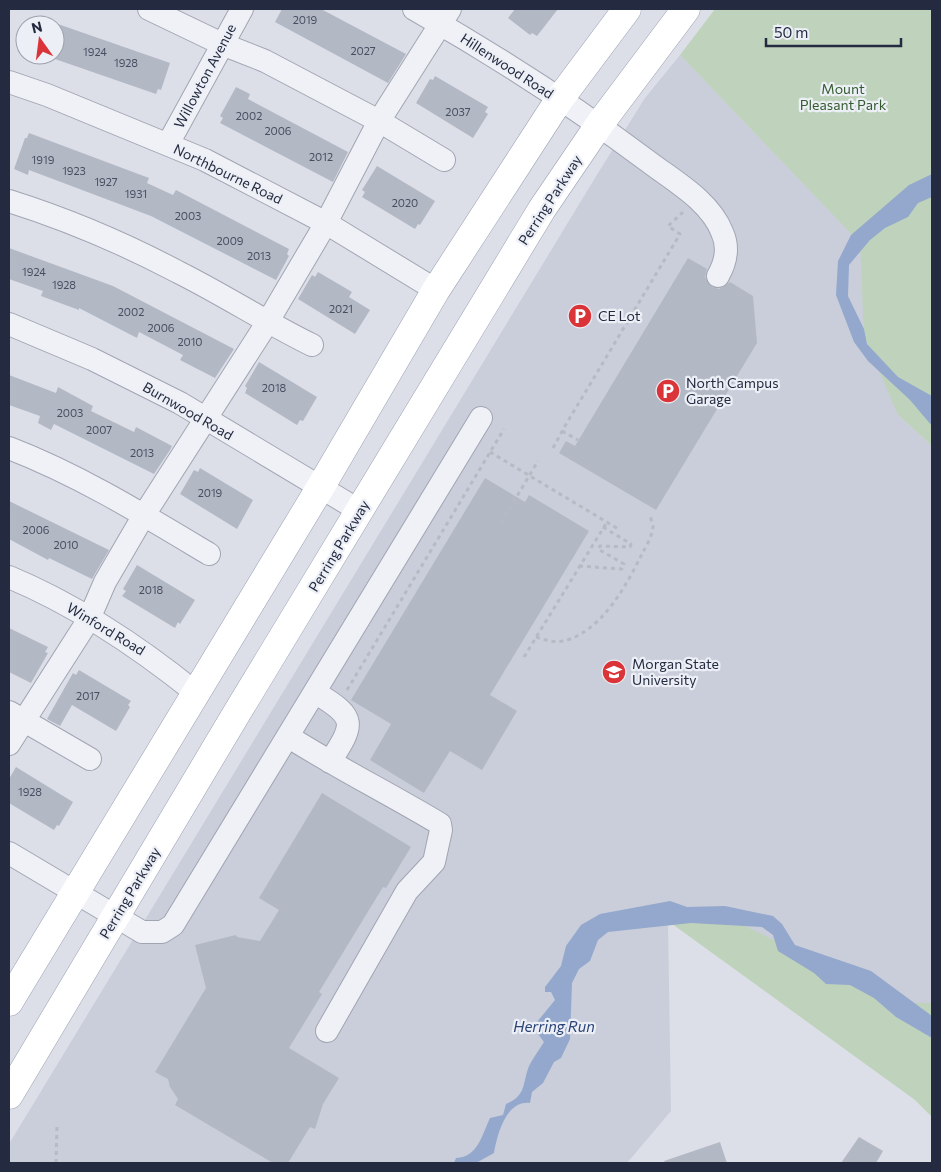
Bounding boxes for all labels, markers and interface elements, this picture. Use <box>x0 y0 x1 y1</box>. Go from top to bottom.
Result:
house number: 2019 <box>293 13 318 26</box>
north arrow <box>15 15 65 65</box>
scale bar <box>766 15 901 47</box>
text: N <box>30 17 44 36</box>
street label: Willowton Avenue <box>170 21 239 131</box>
text: 50 m <box>774 23 808 41</box>
street label: Hillenwood Road <box>458 29 557 102</box>
house number: 2027 <box>350 44 376 57</box>
house number: 1924 <box>83 45 107 58</box>
house number: 1928 <box>114 56 138 69</box>
park label: Mount Pleasant Park <box>800 80 887 113</box>
house number: 2037 <box>445 105 471 118</box>
house number: 2002 <box>236 109 262 122</box>
house number: 2006 <box>264 124 292 137</box>
street label: Northbourne Road <box>171 140 285 207</box>
house number: 2012 <box>309 150 333 163</box>
street label: Perring Parkway <box>514 152 585 248</box>
house number: 1919 <box>32 153 55 166</box>
house number: 1923 <box>62 164 86 177</box>
house number: 1927 <box>94 175 118 188</box>
house number: 1931 <box>125 187 147 200</box>
house number: 2020 <box>392 196 418 209</box>
house number: 2003 <box>175 209 201 222</box>
house number: 2009 <box>216 234 244 247</box>
house number: 2013 <box>247 249 271 262</box>
house number: 1924 <box>22 265 46 278</box>
house number: 1928 <box>52 278 76 291</box>
house number: 2021 <box>329 302 353 315</box>
parking icon: CE Lot <box>567 303 593 329</box>
house number: 2002 <box>118 305 144 318</box>
place label: CE Lot <box>598 307 641 324</box>
house number: 2006 <box>147 321 175 334</box>
house number: 2010 <box>177 335 203 348</box>
place label: North Campus Garage <box>686 374 779 407</box>
street label: Burnwood Road <box>140 378 236 443</box>
parking icon: North Campus Garage <box>655 378 681 404</box>
house number: 2018 <box>262 381 287 394</box>
house number: 2003 <box>57 406 83 419</box>
house number: 2007 <box>86 423 112 436</box>
house number: 2013 <box>130 446 154 459</box>
house number: 2019 <box>198 486 223 499</box>
street label: Perring Parkway <box>305 497 373 595</box>
house number: 2006 <box>22 523 50 536</box>
house number: 2010 <box>53 538 79 551</box>
house number: 2018 <box>139 583 164 596</box>
street label: Winford Road <box>64 599 148 659</box>
place label: Morgan State University <box>632 655 719 688</box>
school or university icon: Morgan State University <box>601 659 627 685</box>
house number: 2017 <box>76 689 100 702</box>
house number: 1928 <box>18 785 42 798</box>
street label: Perring Parkway <box>96 844 164 942</box>
water label: Herring Run <box>513 1017 595 1035</box>

